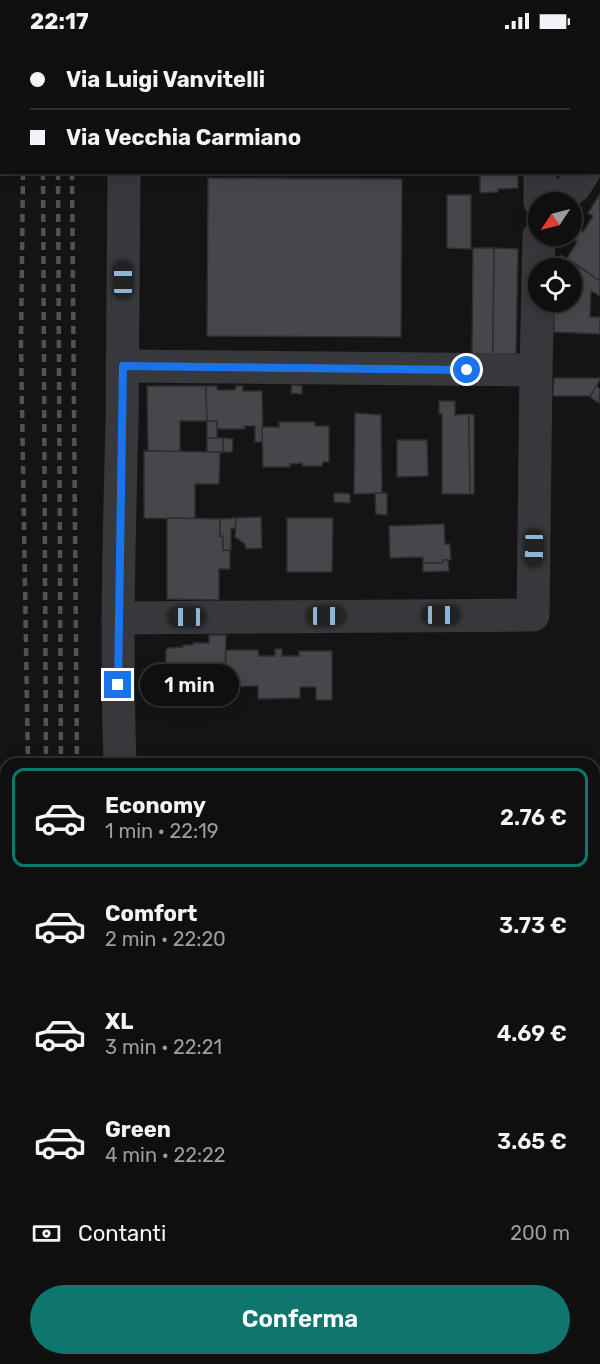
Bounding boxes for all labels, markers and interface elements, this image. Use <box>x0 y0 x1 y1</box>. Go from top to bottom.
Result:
text: 22:17 <box>30 8 89 35</box>
text: Via Luigi Vanvitelli <box>66 66 265 93</box>
text: Via Vecchia Carmiano <box>66 124 301 151</box>
north arrow <box>528 192 582 246</box>
map controls <box>528 192 582 312</box>
button: locate <box>528 258 582 312</box>
car <box>114 262 132 298</box>
route start <box>453 356 480 383</box>
car <box>525 530 543 566</box>
car <box>423 606 459 624</box>
car <box>308 607 344 625</box>
car <box>169 608 205 626</box>
callout: 1 min <box>139 664 238 706</box>
route end <box>104 671 131 698</box>
text: 1 min <box>164 673 215 697</box>
icon: car <box>33 791 87 845</box>
text: Economy <box>105 792 206 819</box>
text: 2.76 € <box>500 804 567 831</box>
text: 1 min · 22:19 <box>105 819 219 843</box>
icon: car <box>33 899 87 953</box>
text: Comfort <box>105 900 197 927</box>
text: 3.73 € <box>499 912 567 939</box>
text: 2 min · 22:20 <box>105 927 226 951</box>
icon: car <box>33 1007 87 1061</box>
text: XL <box>105 1008 133 1035</box>
text: 4.69 € <box>497 1020 567 1047</box>
text: 3 min · 22:21 <box>105 1035 222 1059</box>
icon: car <box>33 1115 87 1169</box>
text: Green <box>105 1116 171 1143</box>
text: 3.65 € <box>497 1128 567 1155</box>
text: 4 min · 22:22 <box>105 1143 226 1167</box>
icon: cash <box>30 1217 63 1250</box>
text: Contanti <box>78 1220 166 1247</box>
text: 200 m <box>510 1221 570 1245</box>
button: Conferma <box>30 1285 570 1354</box>

